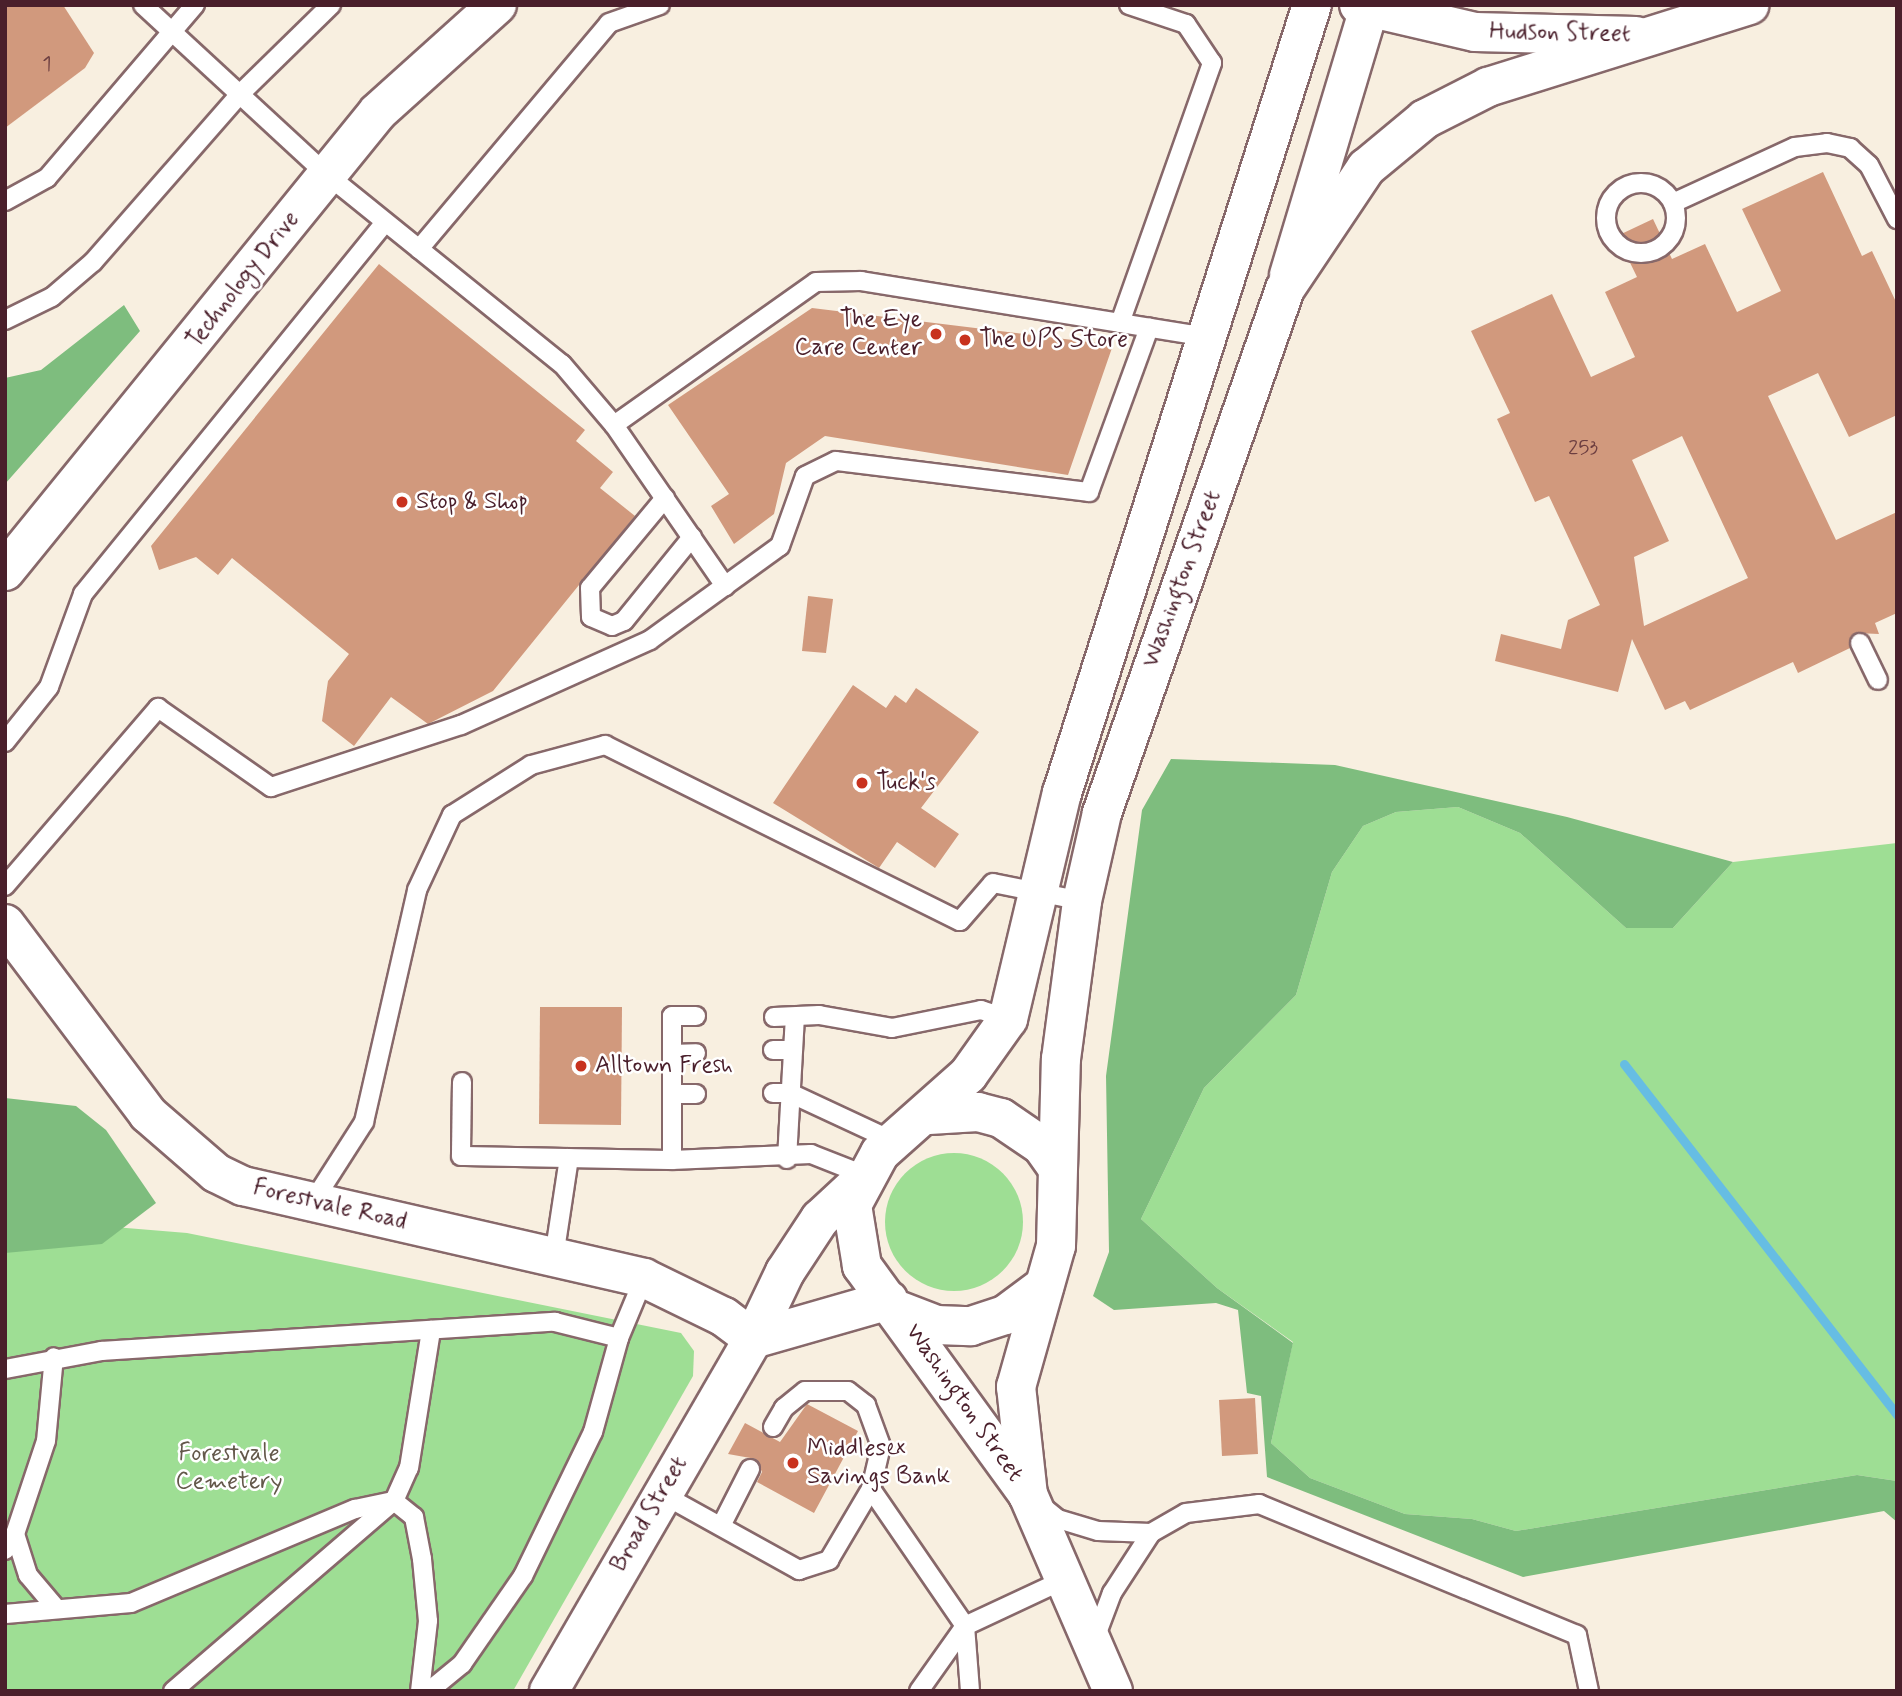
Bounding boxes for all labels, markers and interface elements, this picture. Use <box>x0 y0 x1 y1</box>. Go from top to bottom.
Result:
street label: Hudson Street <box>1487 17 1633 49</box>
house number: 1 <box>42 51 52 77</box>
street label: Technology Drive <box>181 206 305 354</box>
place label: The Eye Care Center <box>791 306 922 362</box>
marker: The Eye Care Center <box>928 326 944 342</box>
place label: The UPS Store <box>979 326 1124 354</box>
marker: The UPS Store <box>957 332 973 348</box>
house number: 253 <box>1568 435 1598 461</box>
street label: Washington Street <box>1136 485 1228 673</box>
place label: Stop & Shop <box>416 488 528 516</box>
marker: Stop & Shop <box>394 494 410 510</box>
place label: Tuck's <box>876 769 936 797</box>
marker: Tuck's <box>854 775 870 791</box>
place label: Alltown Fresh <box>595 1052 732 1080</box>
marker: Alltown Fresh <box>573 1058 589 1074</box>
street label: Forestvale Road <box>251 1173 409 1237</box>
street label: Washington Street <box>898 1317 1030 1489</box>
place label: Middlesex Savings Bank <box>807 1435 949 1491</box>
park label: Forestvale Cemetery <box>175 1440 283 1496</box>
street label: Broad Street <box>603 1449 695 1579</box>
marker: Middlesex Savings Bank <box>785 1455 801 1471</box>

